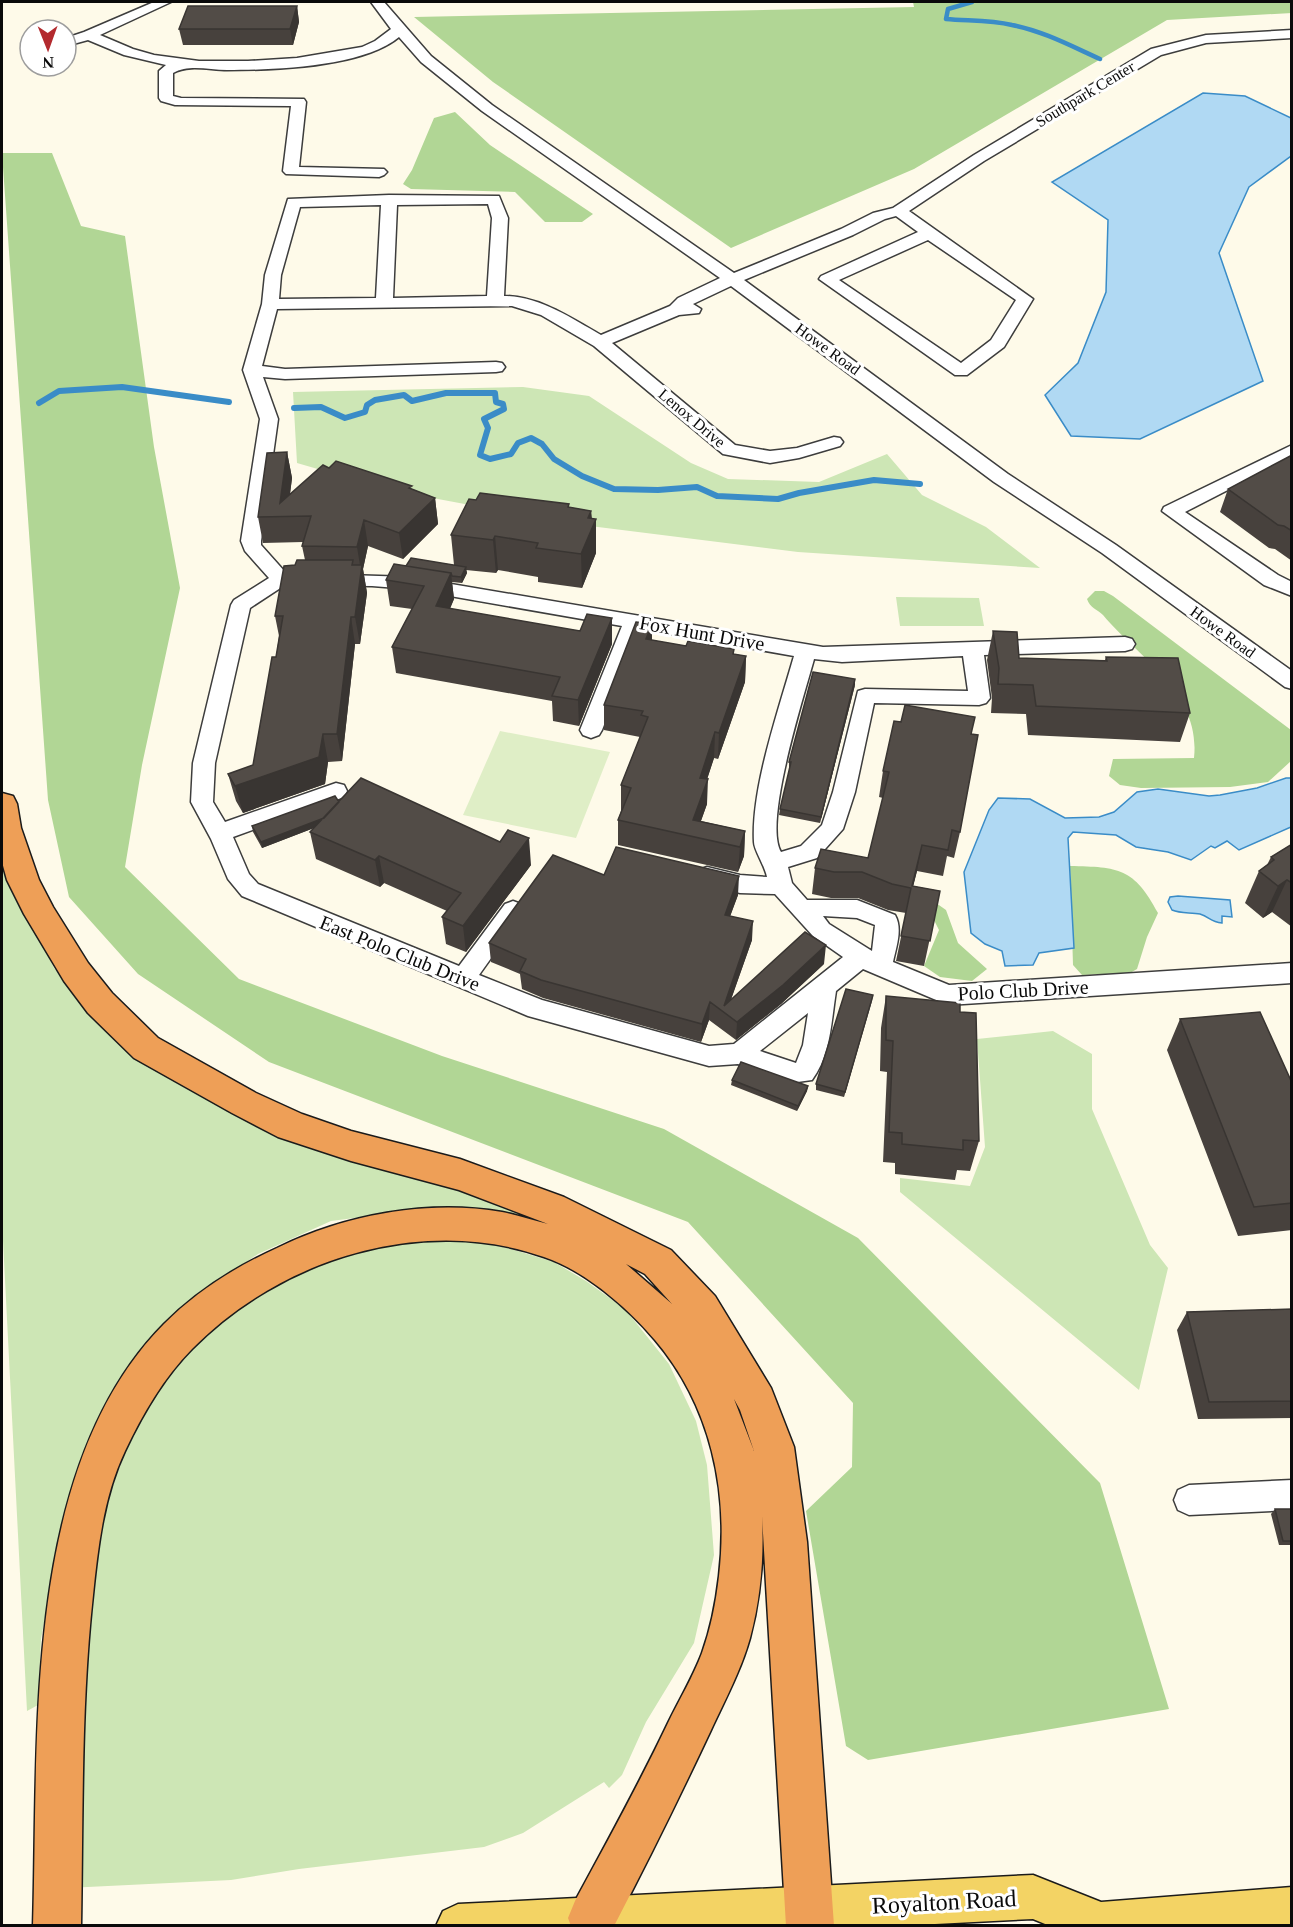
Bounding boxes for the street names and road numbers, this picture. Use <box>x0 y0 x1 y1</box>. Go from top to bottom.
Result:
street label: Southpark Center <box>1032 57 1139 131</box>
street label: Howe Road <box>792 320 864 378</box>
street label: Lenox Drive <box>655 385 729 451</box>
street label: Howe Road <box>1187 603 1259 661</box>
street label: Fox Hunt Drive <box>638 611 766 655</box>
street label: East Polo Club Drive <box>317 911 483 995</box>
street label: Polo Club Drive <box>957 976 1089 1004</box>
street label: Royalton Road <box>871 1885 1017 1919</box>

